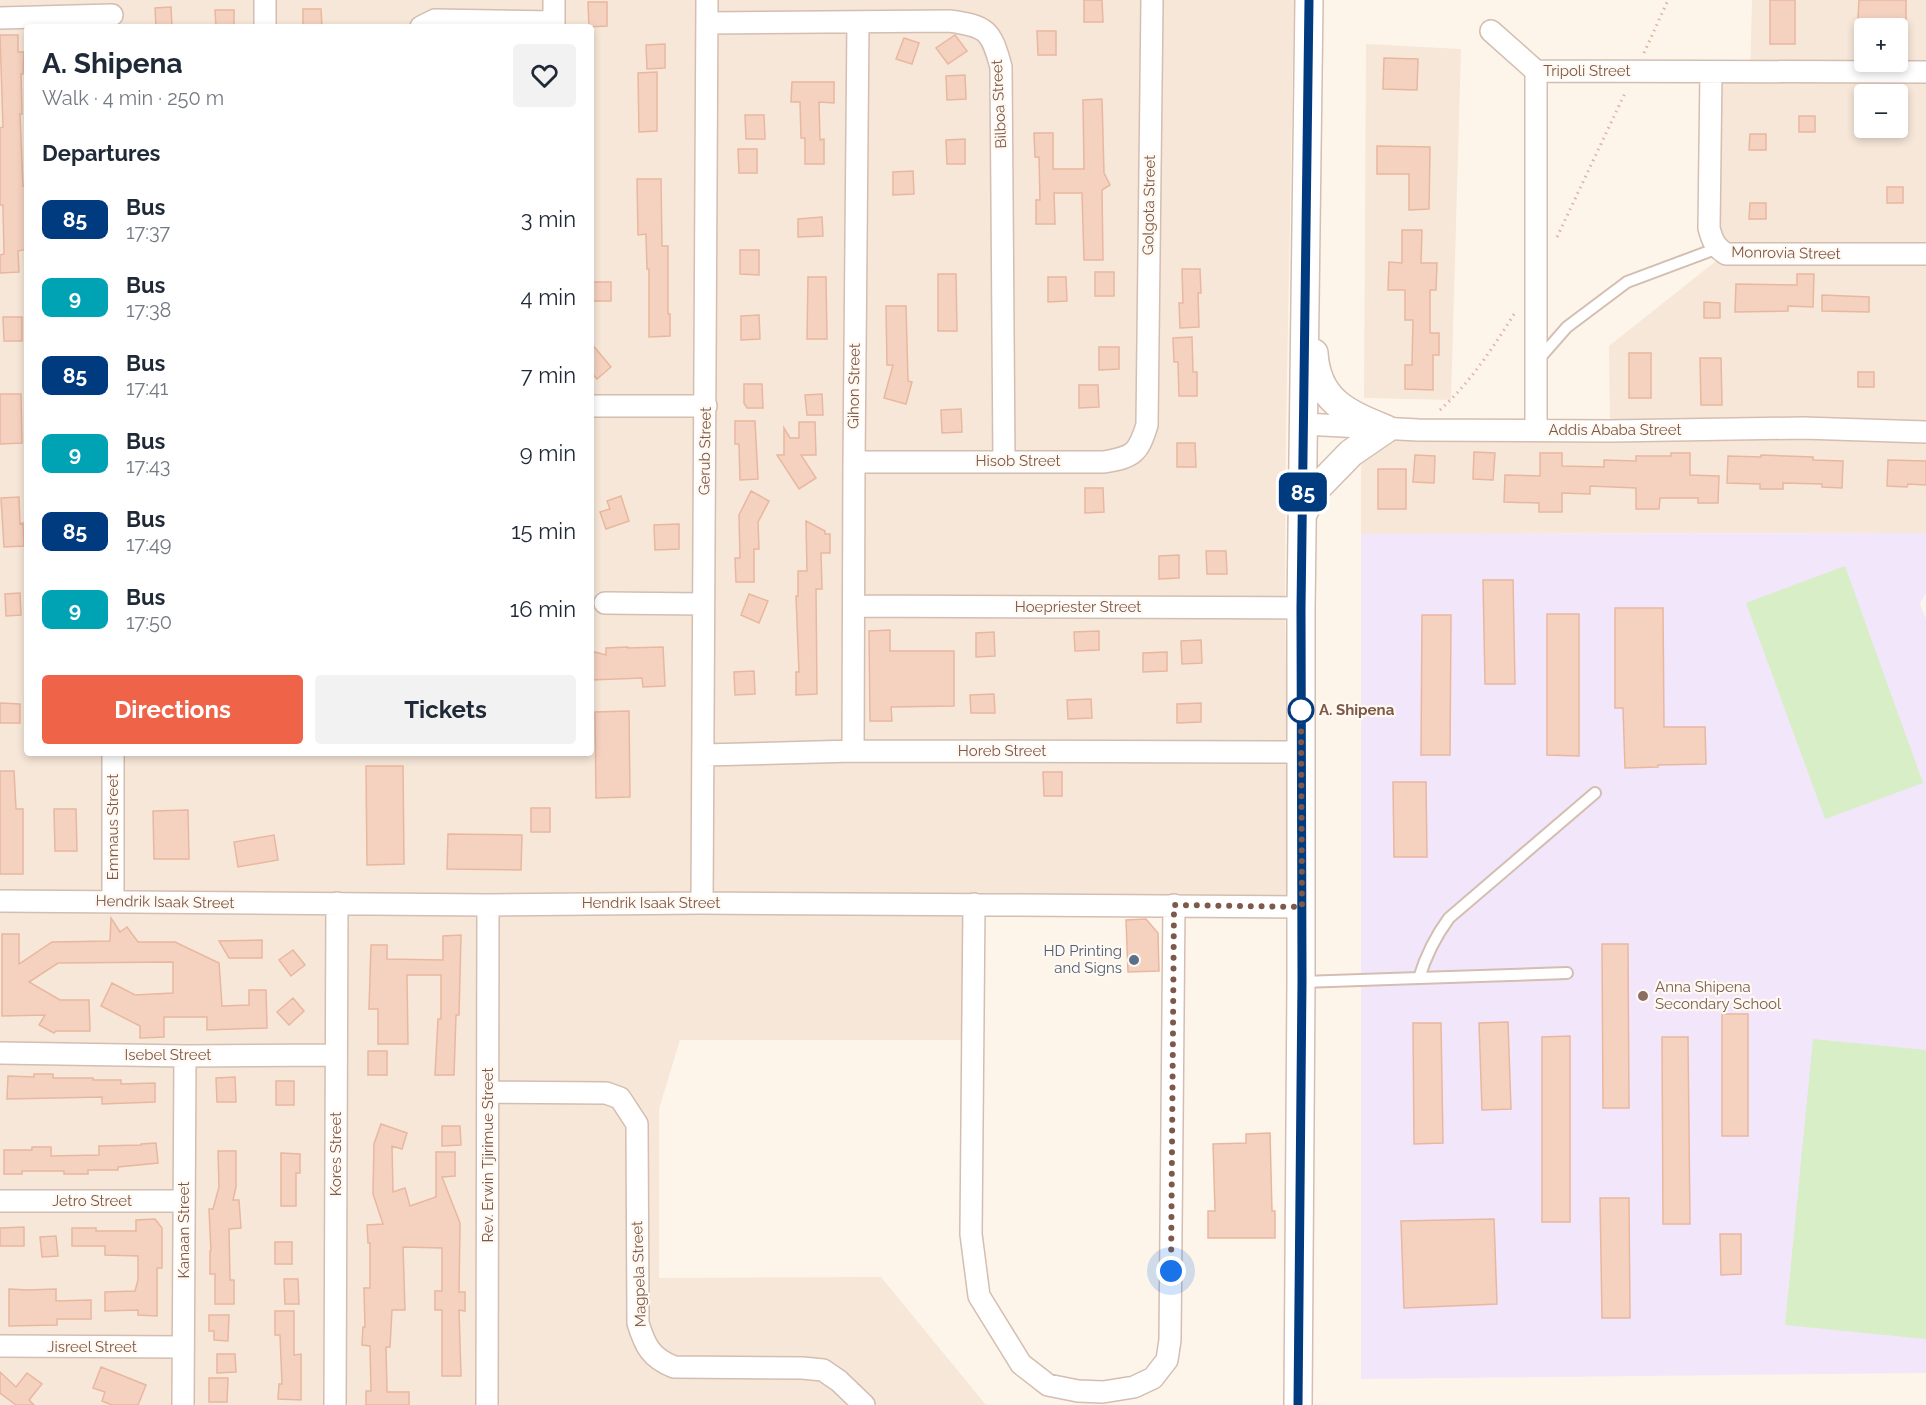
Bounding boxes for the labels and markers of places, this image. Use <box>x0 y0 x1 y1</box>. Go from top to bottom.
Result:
marker: A. Shipena <box>1288 697 1314 723</box>
place label: A. Shipena <box>1319 701 1395 719</box>
place label: HD Printing and Signs <box>1044 942 1122 977</box>
marker: HD Printing and Signs <box>1127 953 1141 967</box>
place label: Anna Shipena Secondary School <box>1655 978 1782 1013</box>
marker: Anna Shipena Secondary School <box>1636 989 1650 1003</box>

